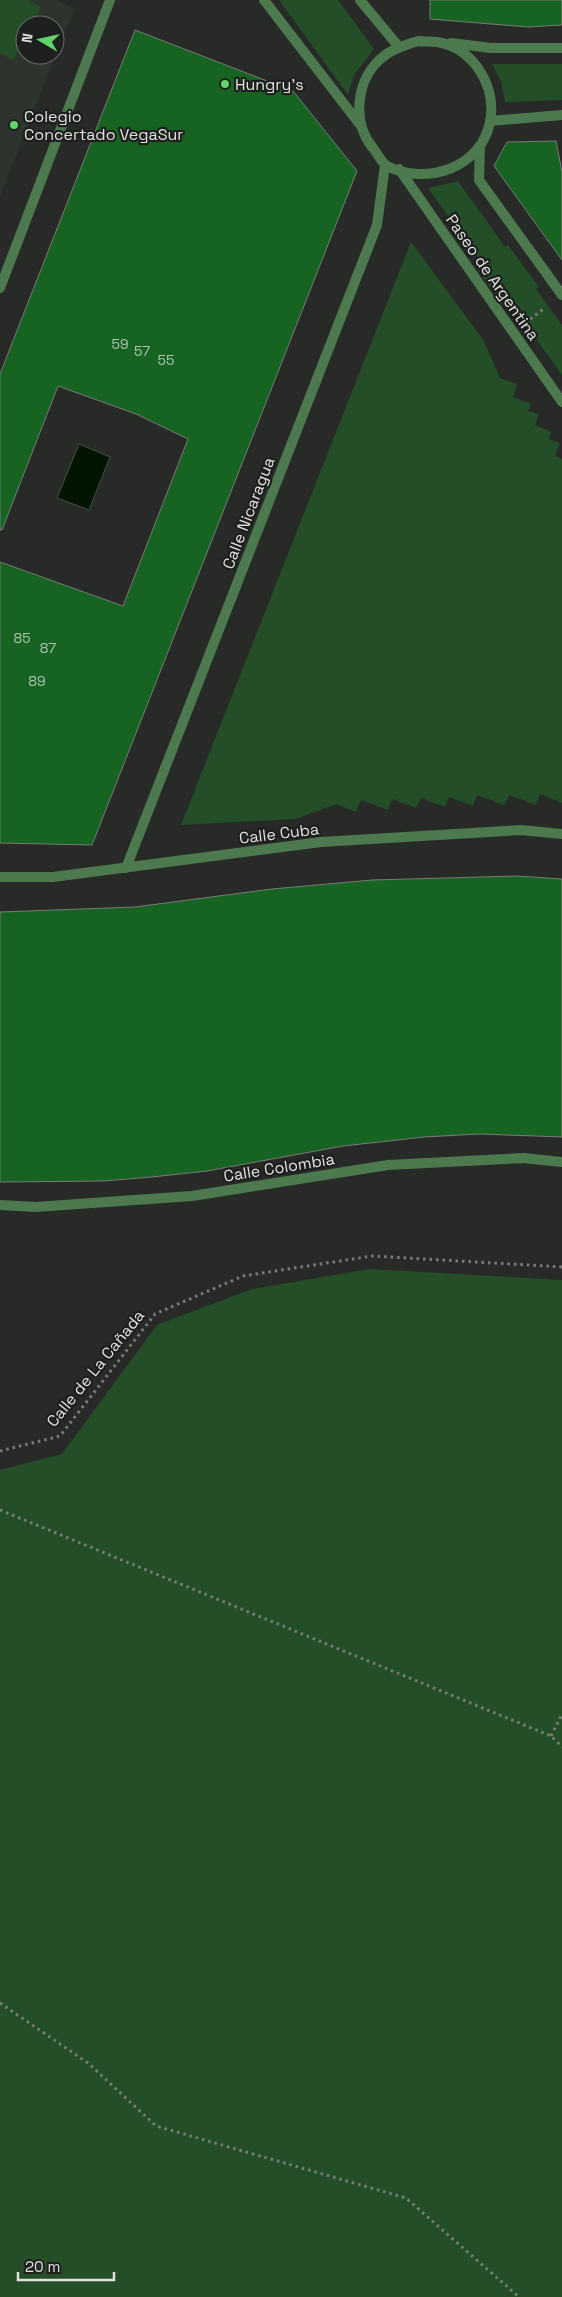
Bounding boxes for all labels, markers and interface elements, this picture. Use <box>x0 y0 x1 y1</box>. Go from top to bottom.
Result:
north arrow <box>15 15 65 65</box>
text: N <box>18 32 37 44</box>
place label: Hungry's <box>235 74 304 95</box>
marker: Hungry's <box>219 78 231 90</box>
place label: Colegio Concertado VegaSur <box>24 106 183 145</box>
marker: Colegio Concertado VegaSur <box>8 119 20 131</box>
street label: Paseo de Argentina <box>441 210 544 345</box>
house number: 59 <box>112 335 128 353</box>
house number: 57 <box>134 342 150 360</box>
house number: 55 <box>158 351 174 369</box>
street label: Calle Nicaragua <box>217 454 279 572</box>
house number: 85 <box>13 629 31 647</box>
house number: 87 <box>40 639 56 657</box>
house number: 89 <box>28 672 46 690</box>
street label: Calle Cuba <box>238 818 320 849</box>
street label: Calle Colombia <box>222 1148 336 1187</box>
street label: Calle de La Cañada <box>42 1306 149 1431</box>
scale bar <box>18 2250 114 2282</box>
text: 20 m <box>25 2257 60 2276</box>

